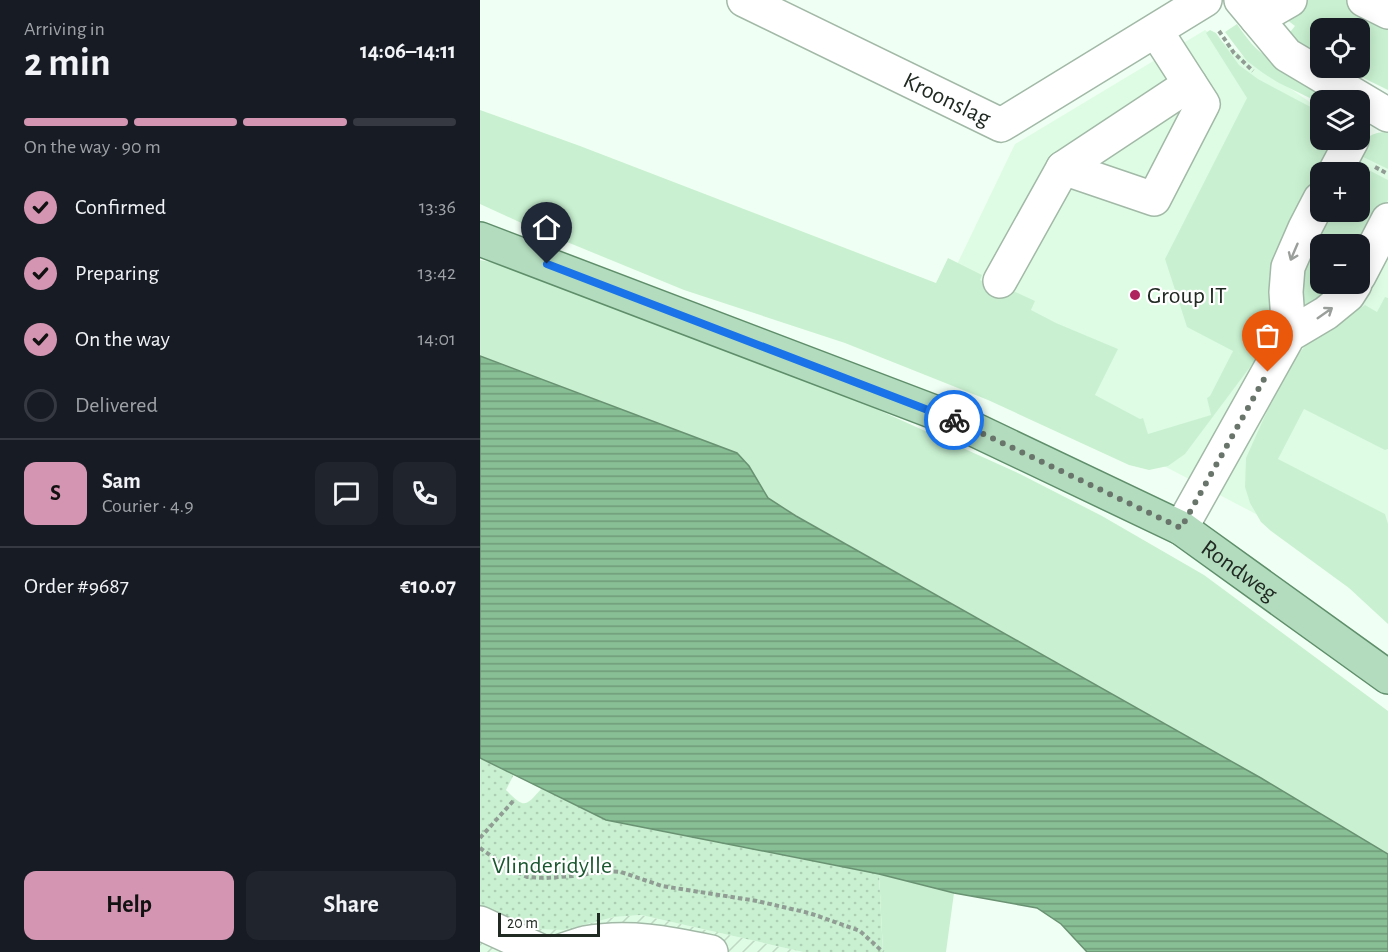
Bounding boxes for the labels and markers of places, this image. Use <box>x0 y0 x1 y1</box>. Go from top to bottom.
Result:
pin <box>521 202 572 264</box>
place label: Group IT <box>1147 284 1227 308</box>
marker: Group IT <box>1128 288 1142 302</box>
pin <box>1242 310 1293 372</box>

